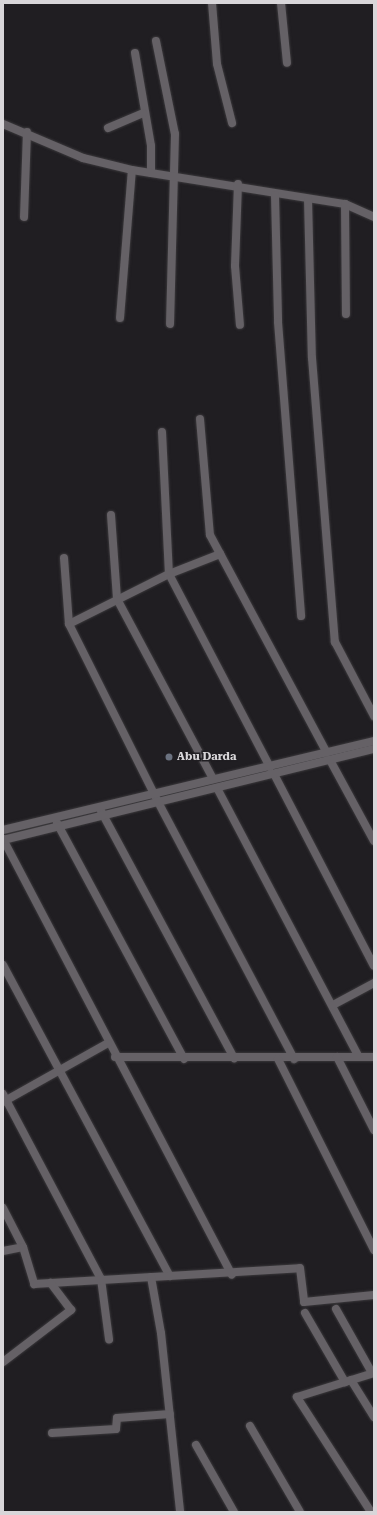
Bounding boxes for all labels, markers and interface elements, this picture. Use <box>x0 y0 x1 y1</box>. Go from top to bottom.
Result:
place label: Abu Darda <box>177 750 236 764</box>
marker: Abu Darda <box>164 752 174 762</box>

